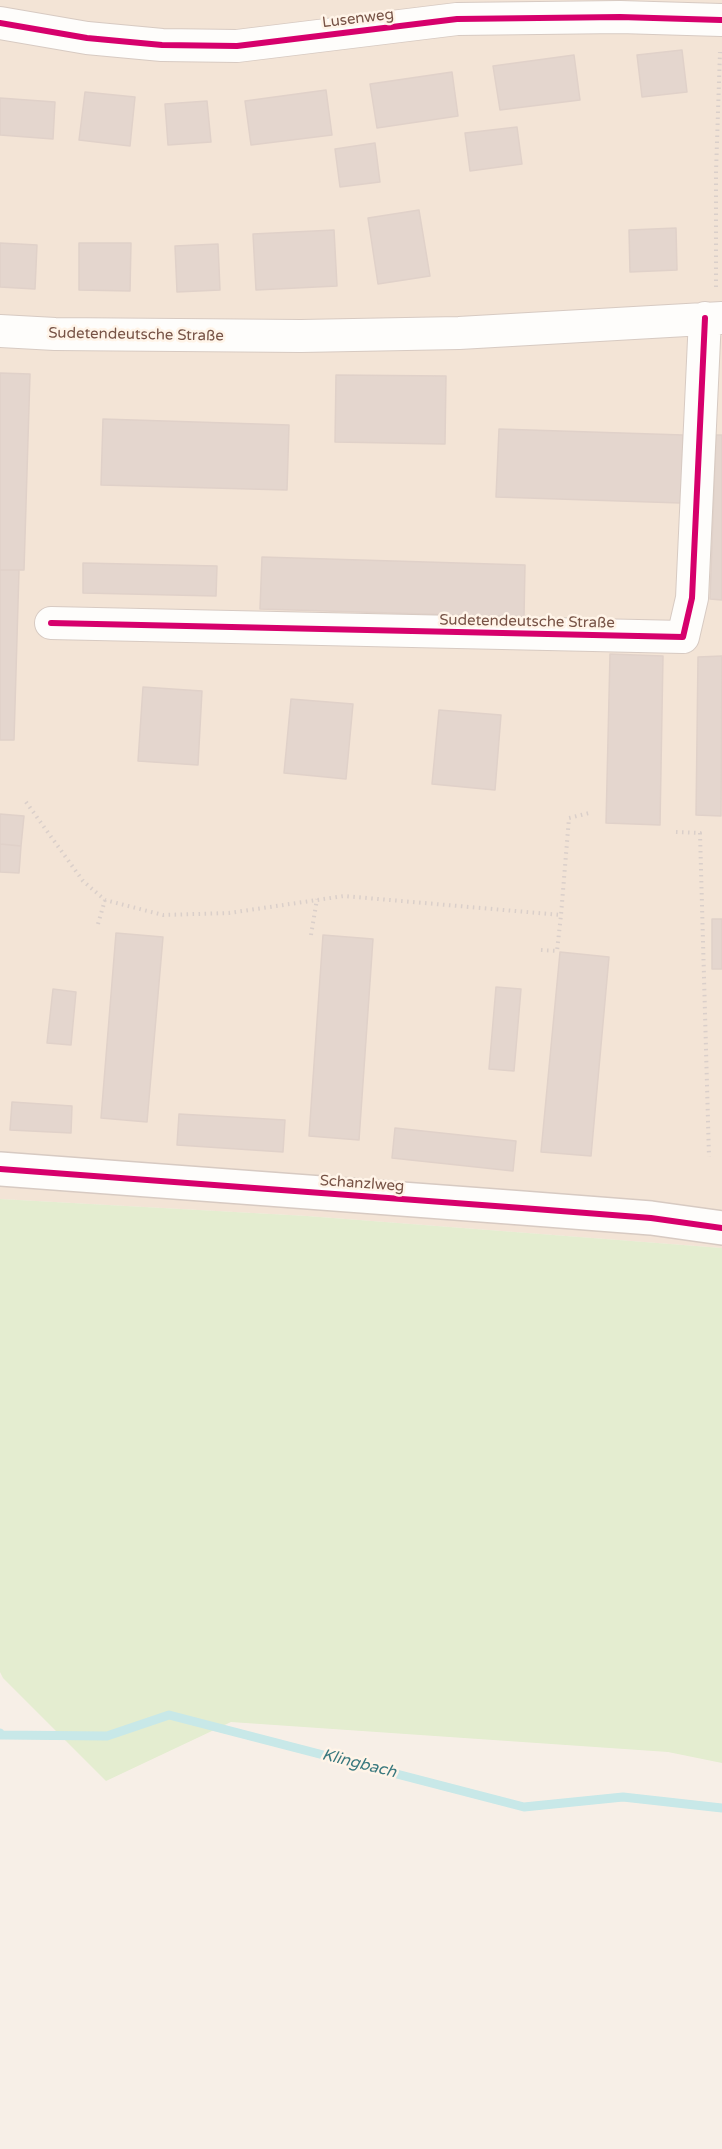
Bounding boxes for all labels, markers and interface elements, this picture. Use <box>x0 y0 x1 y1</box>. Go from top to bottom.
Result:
street label: Lusenweg <box>321 6 395 32</box>
street label: Sudetendeutsche Straße <box>48 324 224 346</box>
street label: Sudetendeutsche Straße <box>439 611 615 633</box>
street label: Schanzlweg <box>319 1172 405 1196</box>
water label: Klingbach <box>320 1746 398 1782</box>

